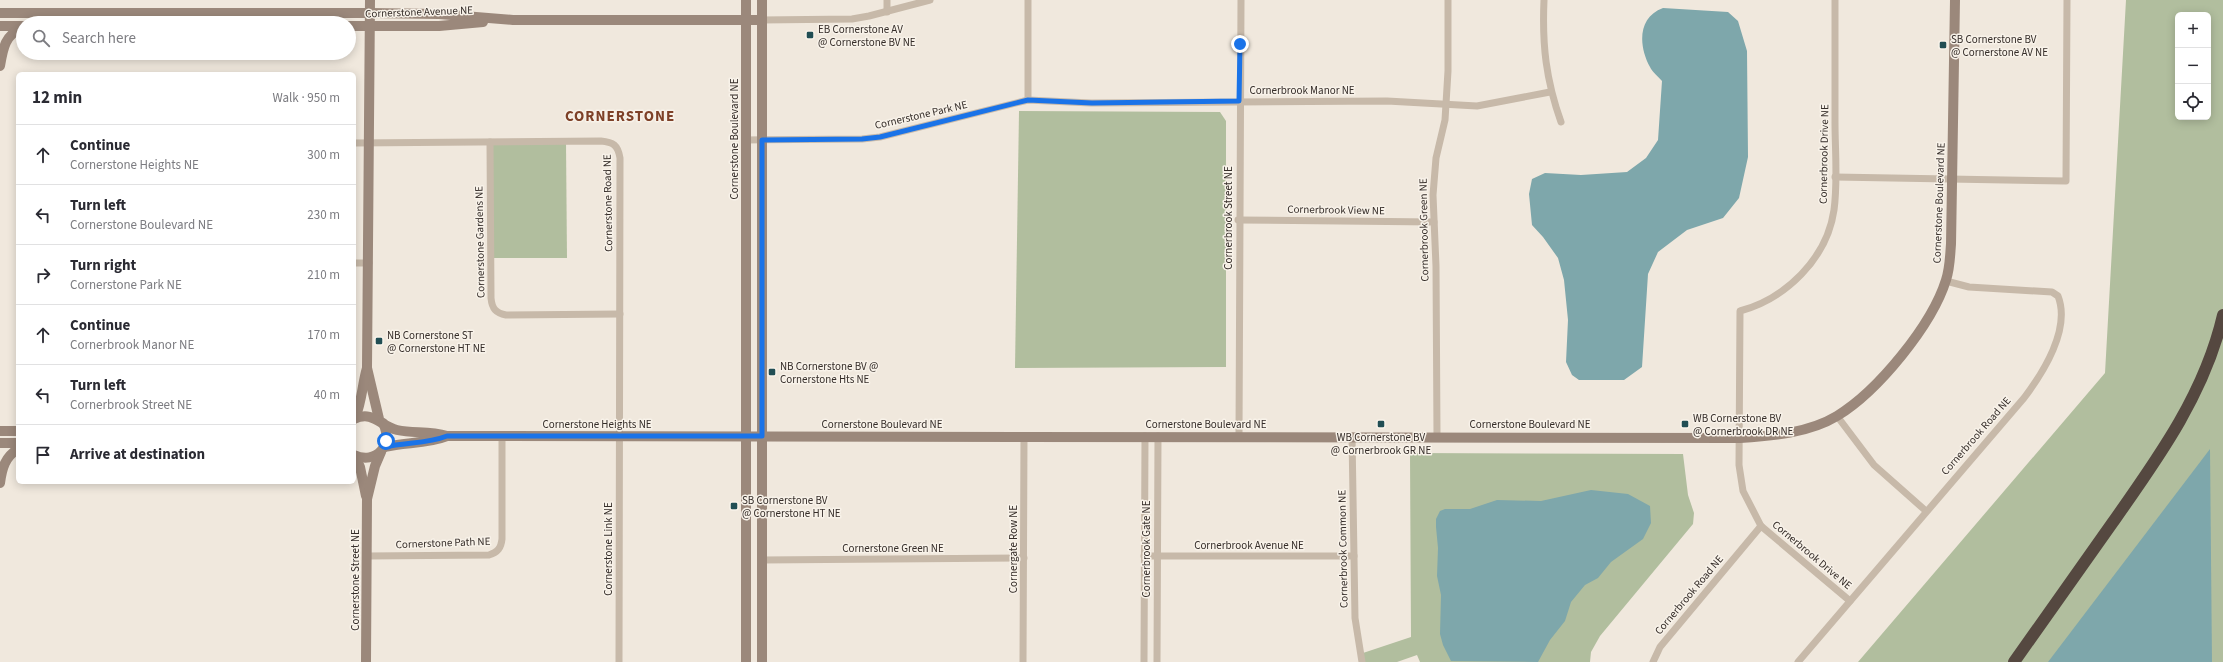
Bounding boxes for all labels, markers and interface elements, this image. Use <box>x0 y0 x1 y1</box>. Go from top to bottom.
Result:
street label: Cornerstone Avenue NE <box>365 3 473 21</box>
map controls <box>2175 12 2211 120</box>
button: + <box>2175 12 2211 48</box>
search box <box>16 16 356 60</box>
place label: EB Cornerstone AV @ Cornerstone BV NE <box>818 22 916 50</box>
icon: search <box>30 27 52 49</box>
text: Search here <box>62 28 136 49</box>
marker: EB Cornerstone AV @ Cornerstone BV NE <box>805 30 815 40</box>
place label: SB Cornerstone BV @ Cornerstone AV NE <box>1951 32 2048 60</box>
route end <box>1231 35 1249 53</box>
marker: SB Cornerstone BV @ Cornerstone AV NE <box>1938 40 1948 50</box>
button: − <box>2175 48 2211 84</box>
street label: Cornerstone Boulevard NE <box>727 78 742 200</box>
street label: Cornerbrook Manor NE <box>1249 83 1355 98</box>
button: locate <box>2175 84 2211 120</box>
text: 12 min <box>32 86 82 110</box>
text: Walk · 950 m <box>272 89 340 107</box>
street label: Cornerstone Park NE <box>873 97 969 133</box>
street label: Cornerbrook Drive NE <box>1816 104 1832 204</box>
district label: CORNERSTONE <box>565 106 675 127</box>
text: Continue <box>70 135 130 156</box>
street label: Cornerstone Boulevard NE <box>1929 142 1949 264</box>
icon: ahead <box>32 144 54 166</box>
text: 300 m <box>307 146 340 164</box>
street label: Cornerstone Road NE <box>600 154 616 252</box>
text: Cornerstone Heights NE <box>70 156 199 174</box>
street label: Cornerbrook Street NE <box>1221 166 1236 270</box>
street label: Cornerbrook Green NE <box>1416 178 1432 282</box>
street label: Cornerstone Gardens NE <box>472 186 488 298</box>
text: Turn left <box>70 195 126 216</box>
street label: Cornerbrook View NE <box>1287 202 1385 218</box>
icon: left <box>32 204 54 226</box>
text: 230 m <box>307 206 340 224</box>
text: Cornerstone Boulevard NE <box>70 216 213 234</box>
text: Turn right <box>70 255 136 276</box>
icon: right <box>32 264 54 286</box>
text: 210 m <box>307 266 340 284</box>
text: Cornerstone Park NE <box>70 276 182 294</box>
text: Continue <box>70 315 130 336</box>
icon: ahead <box>32 324 54 346</box>
text: 170 m <box>307 326 340 344</box>
place label: NB Cornerstone ST @ Cornerstone HT NE <box>387 328 486 356</box>
text: Cornerbrook Manor NE <box>70 336 194 354</box>
marker: NB Cornerstone ST @ Cornerstone HT NE <box>374 336 384 346</box>
place label: NB Cornerstone BV @ Cornerstone Hts NE <box>780 359 878 387</box>
marker: NB Cornerstone BV @ Cornerstone Hts NE <box>767 367 777 377</box>
text: Turn left <box>70 375 126 396</box>
icon: left <box>32 384 54 406</box>
text: 40 m <box>314 386 340 404</box>
street label: Cornerbrook Road NE <box>1938 393 2014 478</box>
text: Cornerbrook Street NE <box>70 396 192 414</box>
place label: WB Cornerstone BV @ Cornerbrook DR NE <box>1693 411 1794 439</box>
street label: Cornerstone Heights NE <box>542 417 652 432</box>
street label: Cornerstone Boulevard NE <box>821 417 943 432</box>
street label: Cornerstone Boulevard NE <box>1145 417 1267 432</box>
street label: Cornerstone Boulevard NE <box>1469 417 1591 432</box>
marker: WB Cornerstone BV @ Cornerbrook GR NE <box>1376 419 1386 429</box>
marker: WB Cornerstone BV @ Cornerbrook DR NE <box>1680 419 1690 429</box>
place label: WB Cornerstone BV @ Cornerbrook GR NE <box>1331 430 1431 458</box>
route start <box>377 432 395 450</box>
icon: arrive <box>32 444 54 466</box>
text: Arrive at destination <box>70 444 205 465</box>
street label: Cornerbrook Common NE <box>1334 490 1352 608</box>
place label: SB Cornerstone BV @ Cornerstone HT NE <box>742 493 841 521</box>
street label: Cornerbrook Gate NE <box>1139 500 1154 598</box>
marker: SB Cornerstone BV @ Cornerstone HT NE <box>729 501 739 511</box>
street label: Cornerstone Link NE <box>601 502 616 596</box>
street label: Cornergate Row NE <box>1006 505 1021 593</box>
street label: Cornerbrook Drive NE <box>1769 517 1855 593</box>
street label: Cornerstone Street NE <box>348 529 363 631</box>
street label: Cornerstone Path NE <box>395 534 491 552</box>
street label: Cornerbrook Avenue NE <box>1194 538 1304 553</box>
street label: Cornerstone Green NE <box>842 541 944 556</box>
street label: Cornerbrook Road NE <box>1651 552 1727 638</box>

